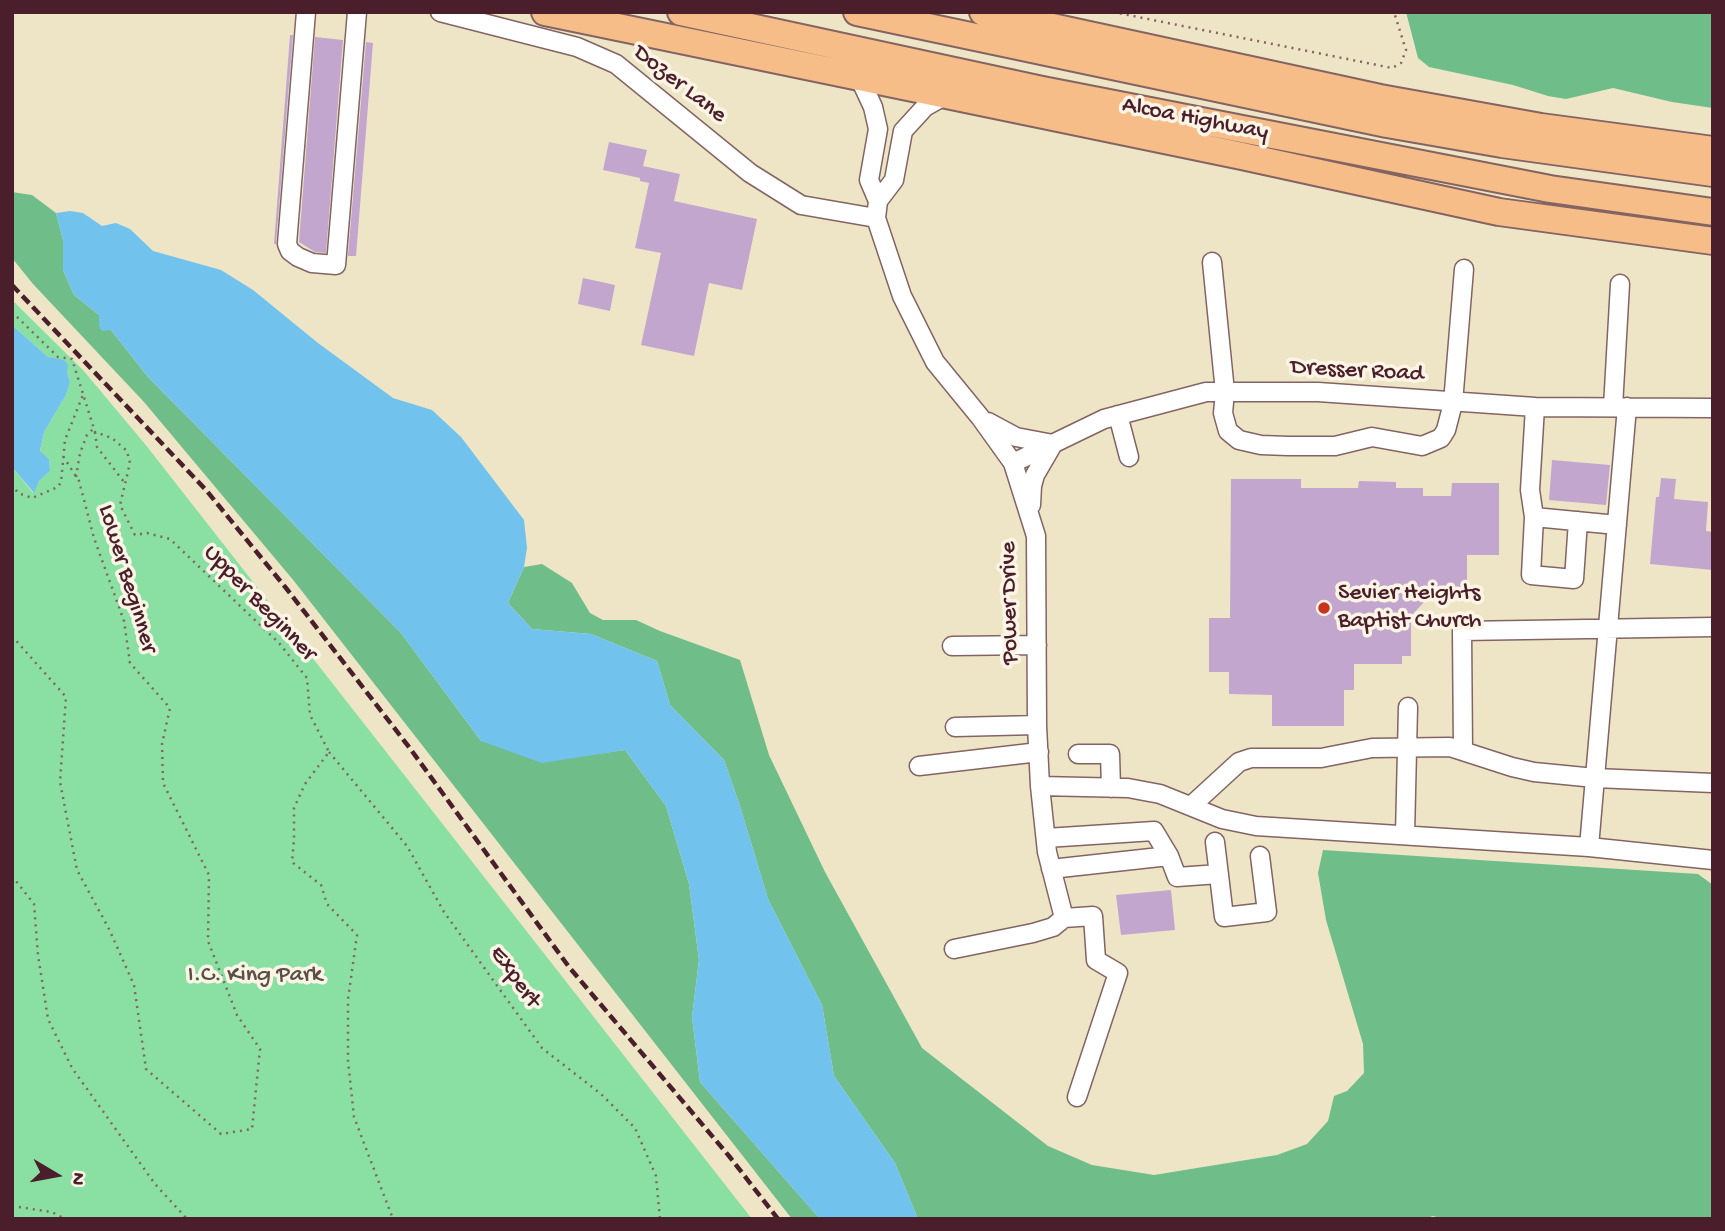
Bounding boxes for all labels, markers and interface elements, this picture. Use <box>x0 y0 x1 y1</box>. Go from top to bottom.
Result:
street label: Dozer Lane <box>626 39 732 131</box>
street label: Alcoa Highway <box>1119 92 1271 148</box>
street label: Dresser Road <box>1290 354 1424 390</box>
street label: Lower Beginner <box>90 501 162 657</box>
street label: Upper Beginner <box>196 540 322 668</box>
street label: Power Drive <box>996 541 1026 665</box>
place label: Sevier Heights Baptist Church <box>1338 580 1481 636</box>
marker: Sevier Heights Baptist Church <box>1316 600 1332 616</box>
street label: Expert <box>482 941 546 1015</box>
park label: I.C. King Park <box>188 962 322 990</box>
north arrow <box>21 1140 91 1210</box>
text: N <box>65 1171 90 1187</box>

